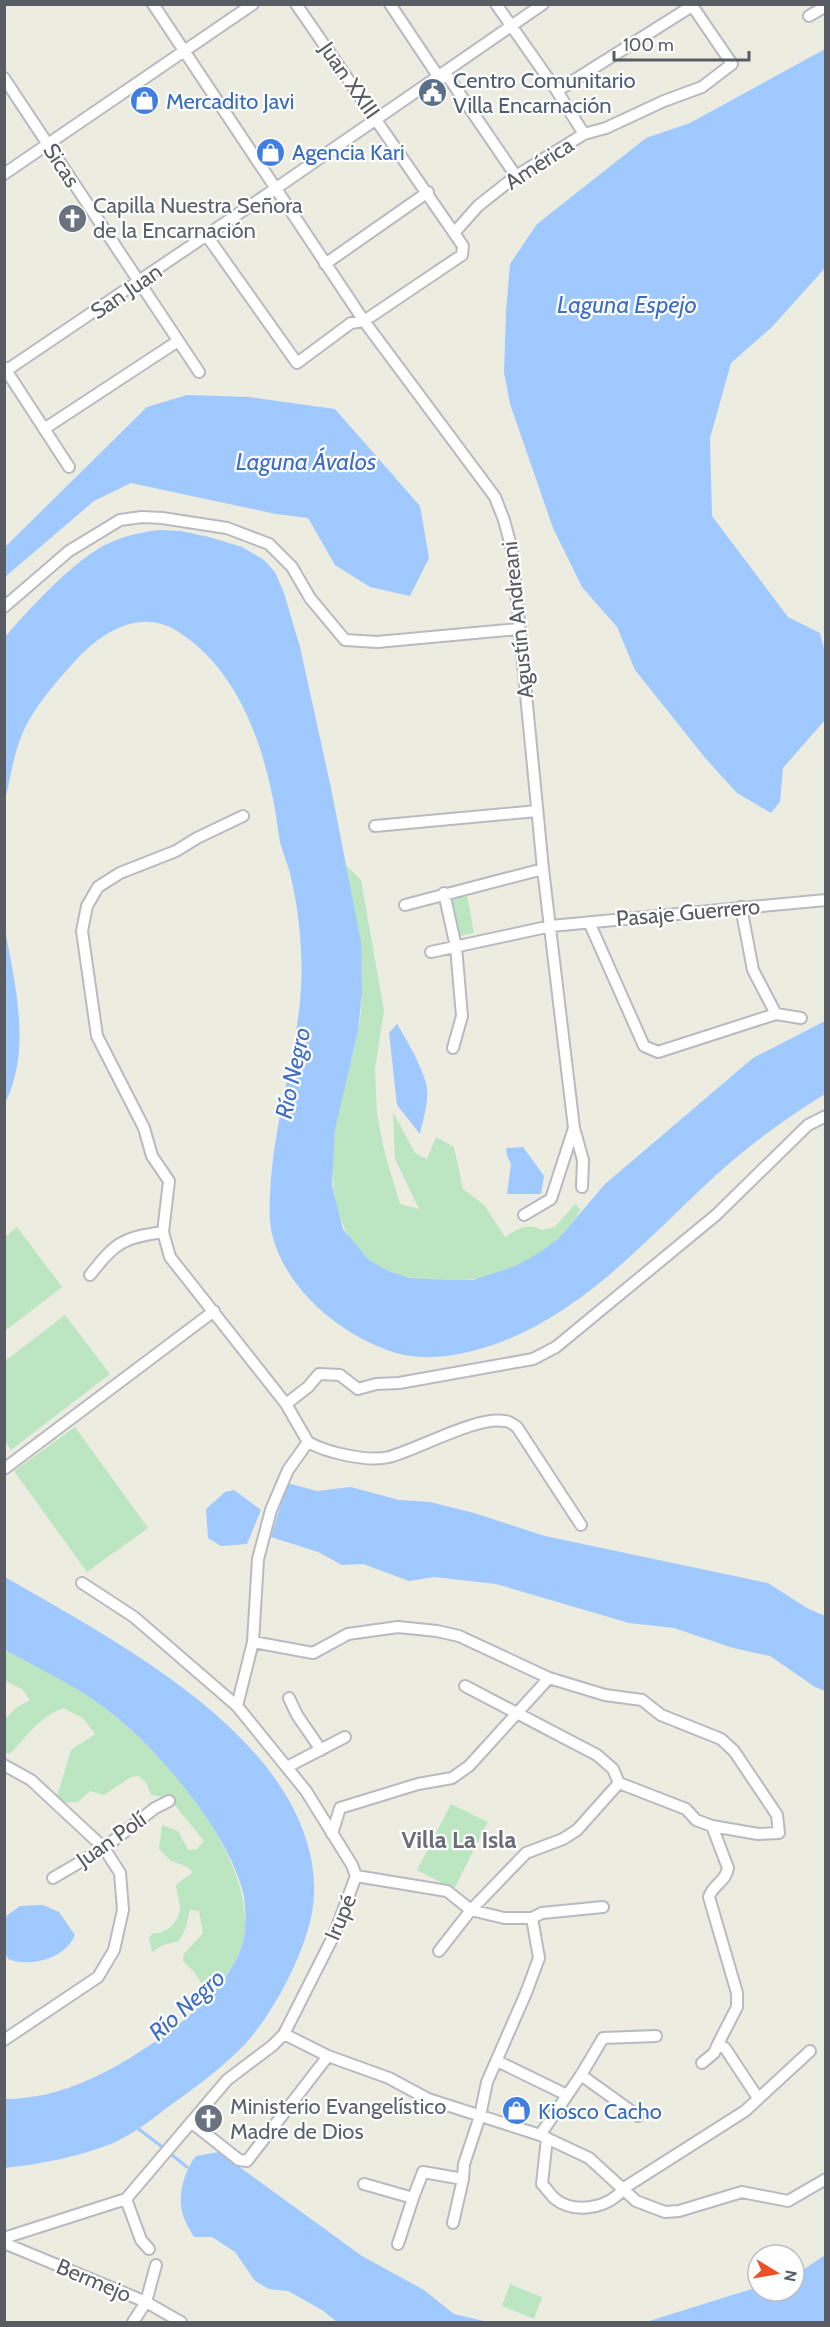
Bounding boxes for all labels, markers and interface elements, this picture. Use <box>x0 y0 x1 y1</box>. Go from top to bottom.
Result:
scale bar <box>614 24 749 62</box>
text: 100 m <box>623 34 674 56</box>
street label: Juan XXIII <box>313 36 386 124</box>
place label: Centro Comunitario Villa Encarnación <box>453 67 636 119</box>
public building icon: Centro Comunitario Villa Encarnación <box>416 77 448 109</box>
shop icon: Mercadito Javi <box>129 85 161 117</box>
place label: Mercadito Javi <box>166 88 294 115</box>
street label: América <box>500 131 579 196</box>
shop icon: Agencia Kari <box>255 136 287 168</box>
street label: Sicas <box>37 138 86 192</box>
place label: Agencia Kari <box>292 139 405 166</box>
place label: Capilla Nuestra Señora de la Encarnación <box>93 192 303 244</box>
church icon: Capilla Nuestra Señora de la Encarnación <box>56 202 88 234</box>
street label: San Juan <box>85 258 167 325</box>
water label: Laguna Espejo <box>557 290 697 319</box>
water label: Laguna Ávalos <box>236 446 376 476</box>
street label: Agustín Andreani <box>496 540 539 700</box>
street label: Pasaje Guerrero <box>615 893 761 932</box>
water label: Río Negro <box>269 1025 316 1121</box>
street label: Juan Polí <box>70 1806 152 1874</box>
district label: Villa La Isla <box>402 1825 516 1854</box>
street label: Irupé <box>319 1890 362 1944</box>
water label: Río Negro <box>143 1963 231 2046</box>
place label: Ministerio Evangelístico Madre de Dios <box>230 2093 446 2145</box>
shop icon: Kiosco Cacho <box>501 2095 533 2127</box>
place label: Kiosco Cacho <box>538 2098 662 2125</box>
church icon: Ministerio Evangelístico Madre de Dios <box>193 2103 225 2135</box>
north arrow <box>746 2243 806 2303</box>
street label: Bermejo <box>52 2253 135 2308</box>
text: N <box>780 2268 801 2283</box>

